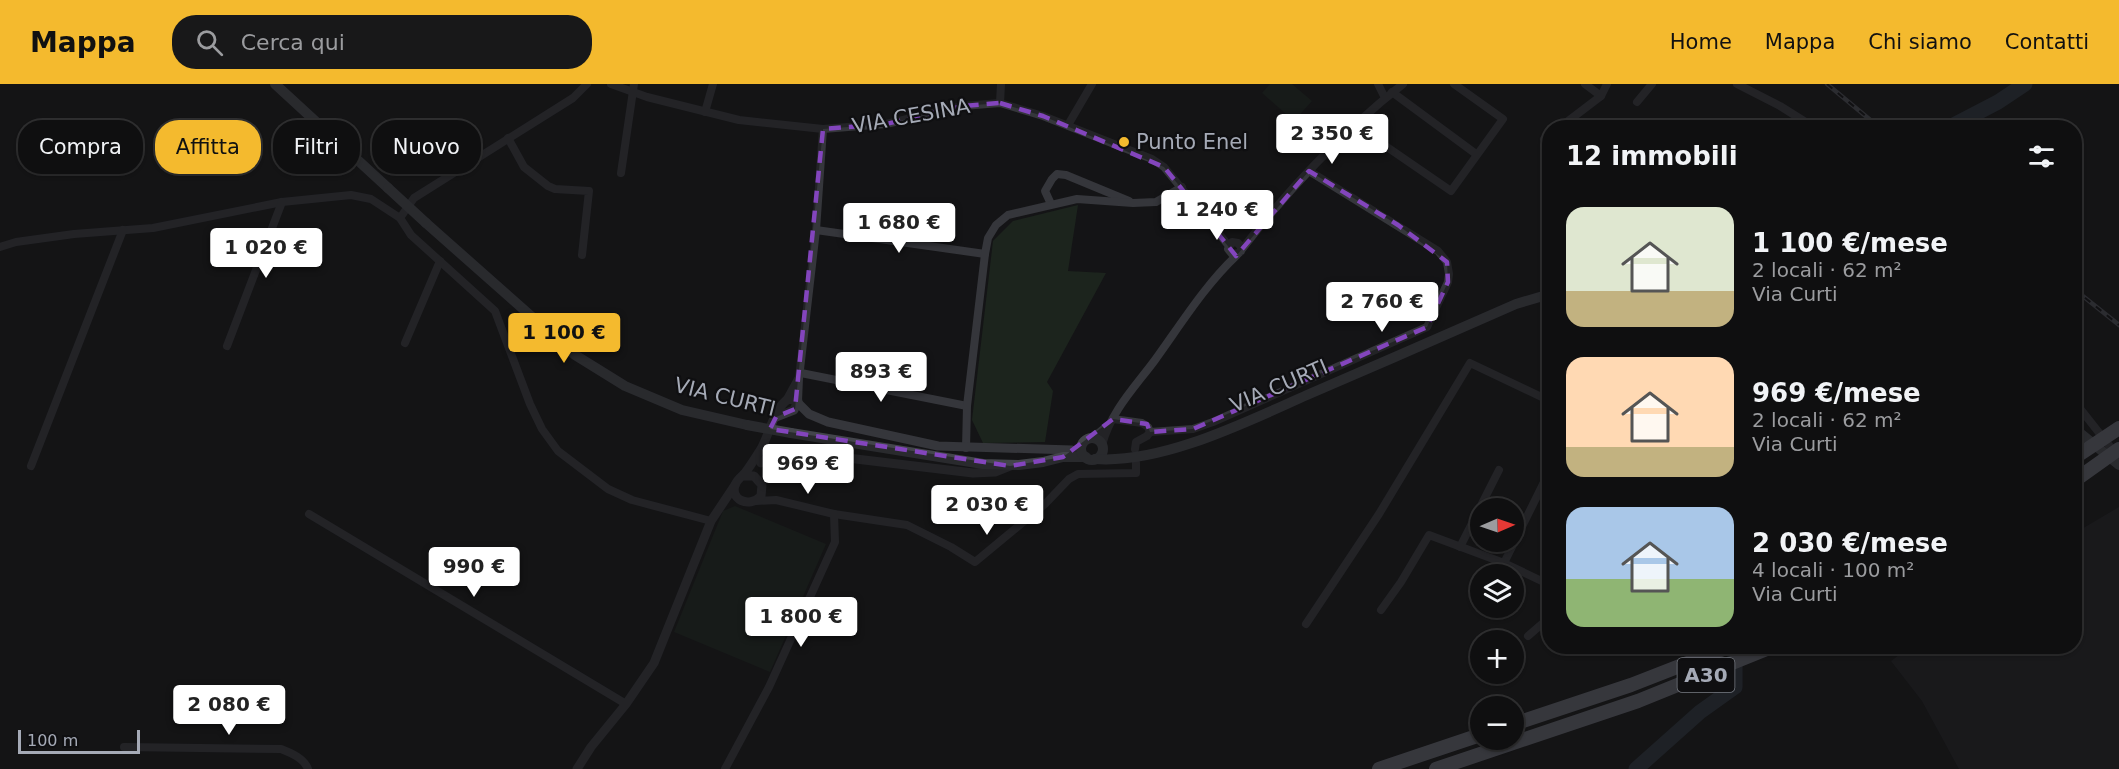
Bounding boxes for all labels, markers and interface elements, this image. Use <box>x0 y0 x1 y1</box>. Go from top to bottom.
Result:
search box <box>172 15 592 69</box>
text: Mappa <box>30 26 136 59</box>
icon: search <box>193 26 226 59</box>
text: Cerca qui <box>241 30 345 55</box>
text: Home <box>1670 30 1732 54</box>
text: Mappa <box>1765 30 1835 54</box>
text: Chi siamo <box>1868 30 1972 54</box>
text: Contatti <box>2005 30 2089 54</box>
street label: VIA CESINA <box>850 94 972 138</box>
pin: 2 350 € <box>1277 114 1387 165</box>
chip: Compra <box>18 120 143 174</box>
chip: Affitta <box>155 120 261 174</box>
chip: Filtri <box>273 120 360 174</box>
chip: Nuovo <box>372 120 481 174</box>
text: 2 350 € <box>1290 121 1374 145</box>
place label: Punto Enel <box>1136 130 1248 154</box>
marker: Punto Enel <box>1117 135 1131 149</box>
icon: filters <box>2025 140 2058 173</box>
text: 12 immobili <box>1566 141 1738 171</box>
pin: 1 240 € <box>1162 190 1272 241</box>
text: 1 240 € <box>1175 197 1259 221</box>
pin: 1 680 € <box>844 203 954 254</box>
text: 1 680 € <box>857 210 941 234</box>
pin: 1 020 € <box>211 228 321 279</box>
text: 1 100 €/mese <box>1752 228 1948 258</box>
icon: home <box>1614 231 1686 303</box>
text: 1 020 € <box>224 235 308 259</box>
text: 2 locali · 62 m² <box>1752 258 1902 282</box>
pin: 2 760 € <box>1327 282 1437 333</box>
text: Via Curti <box>1752 282 1838 306</box>
text: 2 760 € <box>1340 289 1424 313</box>
pin: 1 100 € <box>509 313 619 364</box>
text: 1 100 € <box>522 320 606 344</box>
pin: 893 € <box>839 352 923 403</box>
street label: VIA CURTI <box>1227 355 1331 417</box>
text: 893 € <box>850 359 912 383</box>
street label: VIA CURTI <box>672 373 778 421</box>
text: 969 €/mese <box>1752 378 1921 408</box>
icon: home <box>1614 381 1686 453</box>
text: 2 locali · 62 m² <box>1752 408 1902 432</box>
text: Via Curti <box>1752 432 1838 456</box>
pin: 969 € <box>766 444 850 495</box>
text: 969 € <box>777 451 839 475</box>
pin: 2 030 € <box>932 485 1042 536</box>
text: 2 030 € <box>945 492 1029 516</box>
north arrow <box>1470 498 1524 552</box>
map controls <box>1470 498 1524 750</box>
text: 2 030 €/mese <box>1752 528 1948 558</box>
icon: home <box>1614 531 1686 603</box>
pin: 990 € <box>432 547 516 598</box>
text: 990 € <box>443 554 505 578</box>
text: 4 locali · 100 m² <box>1752 558 1914 582</box>
button: layers <box>1470 564 1524 618</box>
text: Via Curti <box>1752 582 1838 606</box>
pin: 1 800 € <box>746 597 856 648</box>
text: 1 800 € <box>759 604 843 628</box>
button: + <box>1470 630 1524 684</box>
road number: A30 <box>1678 658 1734 692</box>
pin: 2 080 € <box>174 685 284 736</box>
text: 2 080 € <box>187 692 271 716</box>
button: − <box>1470 696 1524 750</box>
scale bar <box>18 727 140 754</box>
text: 100 m <box>27 731 78 750</box>

